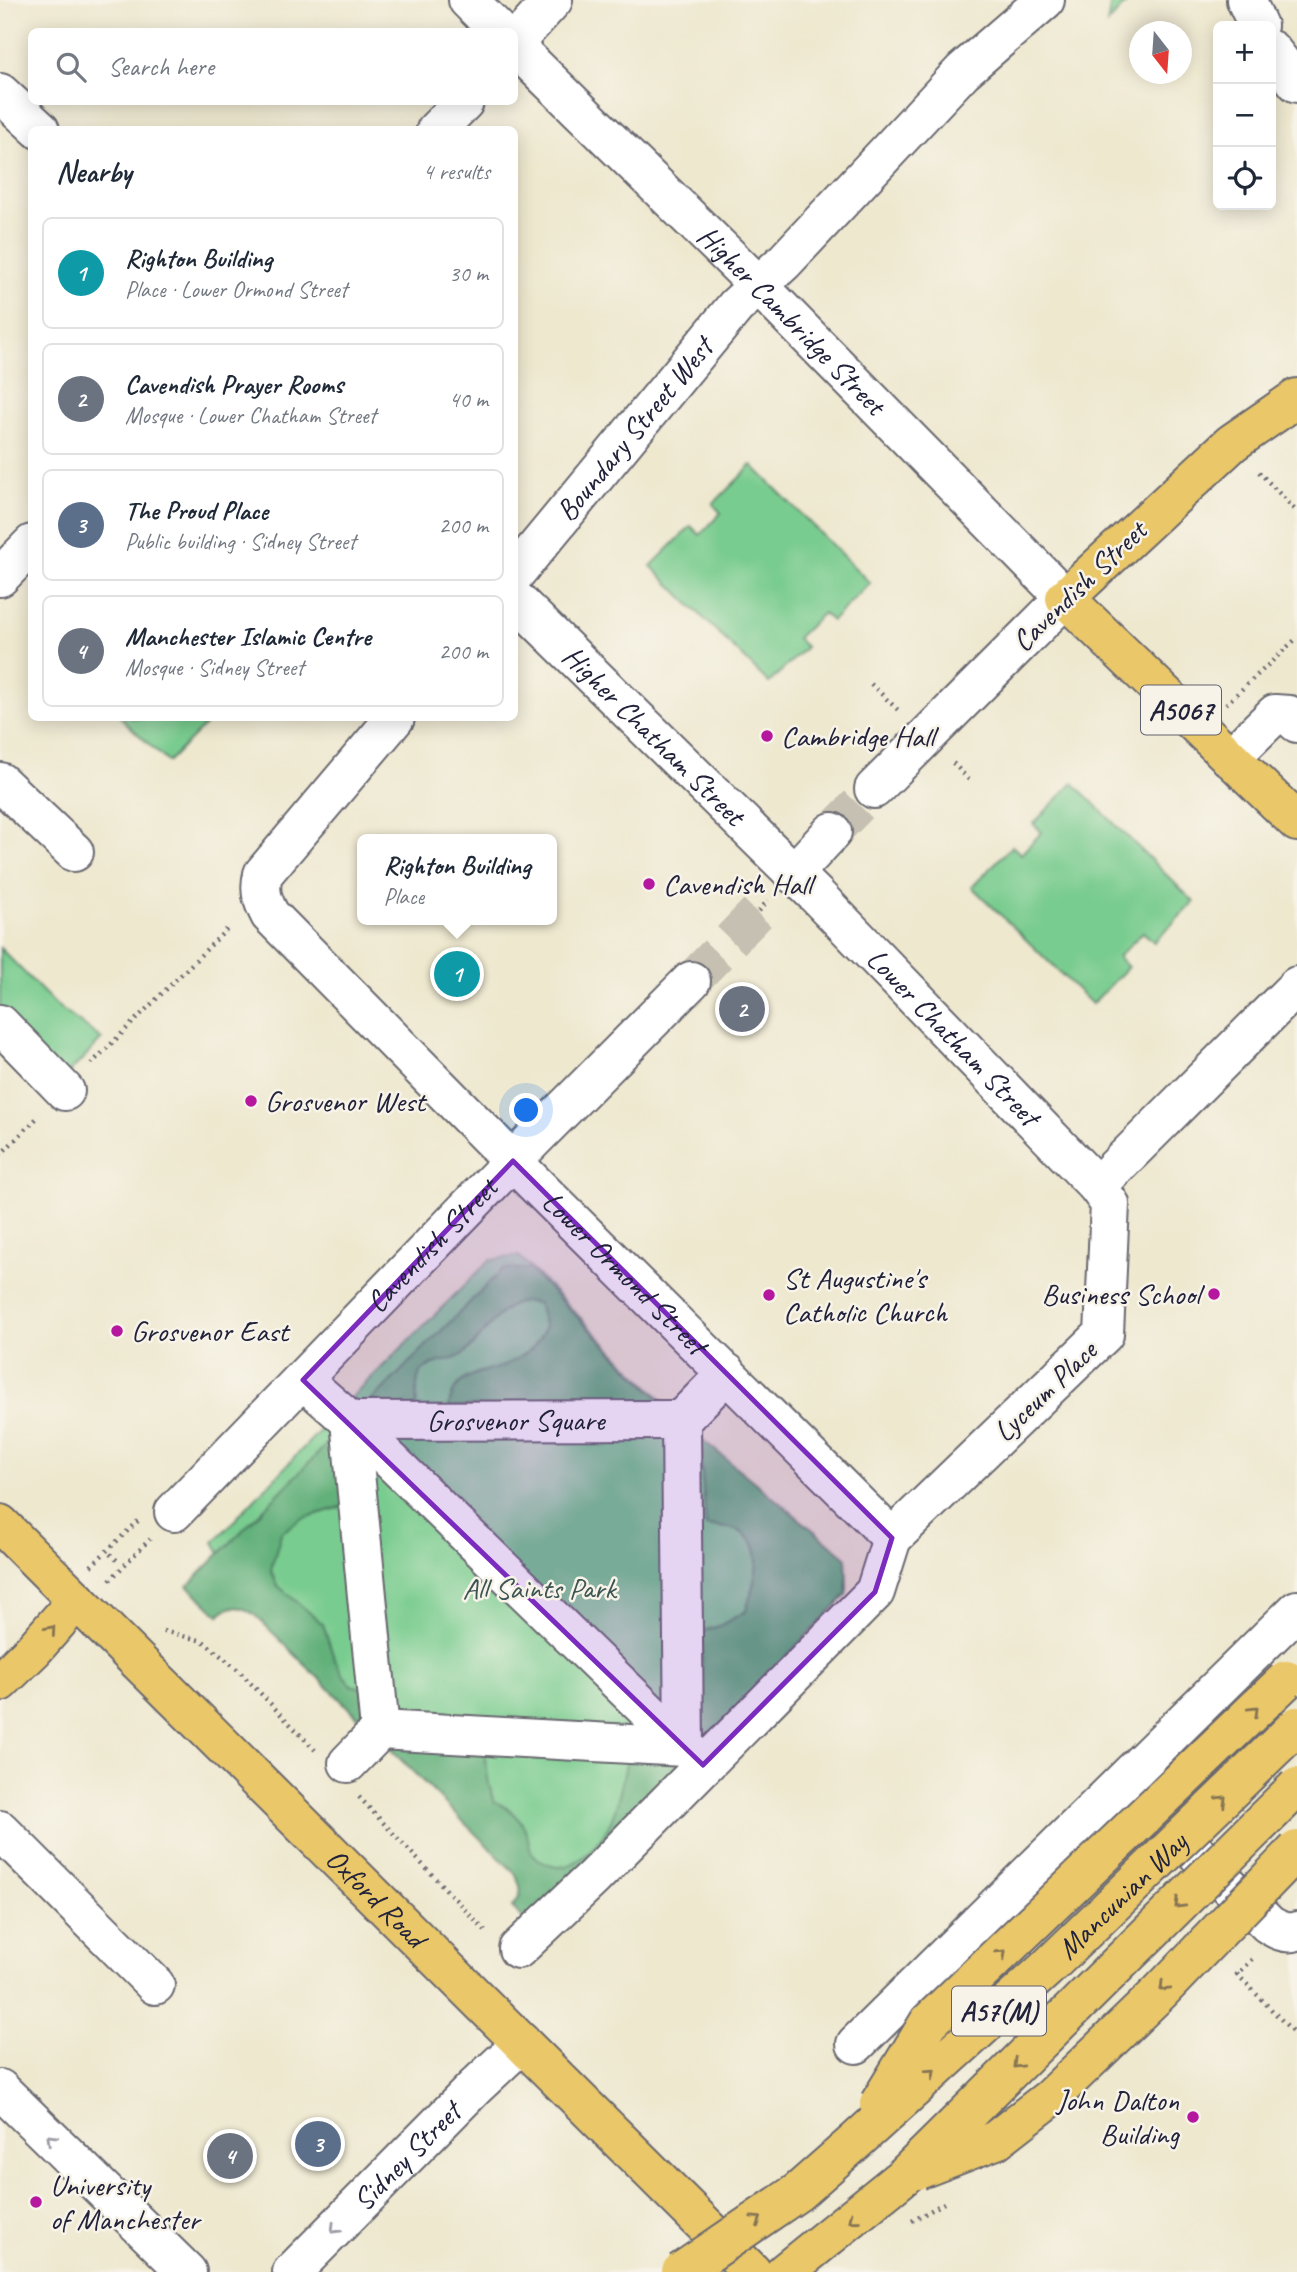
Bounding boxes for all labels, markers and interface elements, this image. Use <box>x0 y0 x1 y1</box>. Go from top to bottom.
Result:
north arrow <box>1129 21 1192 84</box>
map controls <box>1213 21 1276 210</box>
button: + <box>1213 21 1276 84</box>
search box <box>28 28 518 105</box>
icon: search <box>52 48 90 86</box>
text: Search here <box>108 50 214 83</box>
button: − <box>1213 84 1276 147</box>
button: locate <box>1213 147 1276 210</box>
text: Nearby <box>56 153 132 191</box>
text: 4 results <box>423 157 490 186</box>
street label: Higher Cambridge Street <box>689 217 896 425</box>
text: Righton Building <box>125 242 272 275</box>
text: 1 <box>76 259 86 288</box>
text: 30 m <box>449 259 488 288</box>
text: Place · Lower Ormond Street <box>125 275 347 304</box>
street label: Boundary Street West <box>547 327 724 529</box>
text: Cavendish Prayer Rooms <box>125 368 343 401</box>
text: 2 <box>76 385 86 414</box>
text: 40 m <box>449 385 488 414</box>
text: Mosque · Lower Chatham Street <box>125 401 376 430</box>
text: The Proud Place <box>125 494 268 527</box>
street label: Cavendish Street <box>1004 510 1157 660</box>
text: 3 <box>76 511 86 540</box>
text: 200 m <box>439 511 488 540</box>
text: Public building · Sidney Street <box>125 527 356 556</box>
text: Manchester Islamic Centre <box>125 620 371 653</box>
text: 4 <box>76 637 86 666</box>
text: 200 m <box>439 637 488 666</box>
street label: Higher Chatham Street <box>555 637 755 836</box>
text: Mosque · Sidney Street <box>125 653 304 682</box>
road number: A5067 <box>1141 686 1221 734</box>
place label: Cambridge Hall <box>781 717 939 755</box>
marker: Cambridge Hall <box>759 728 775 744</box>
popup <box>357 834 557 925</box>
text: Righton Building <box>384 849 530 882</box>
place label: Cavendish Hall <box>663 865 816 903</box>
marker: Cavendish Hall <box>641 876 657 892</box>
text: Place <box>384 882 424 911</box>
street label: Lower Chatham Street <box>859 940 1051 1137</box>
pin: 1 <box>434 948 480 1000</box>
pin: 2 <box>719 983 765 1035</box>
place label: Grosvenor West <box>265 1082 428 1120</box>
marker: Grosvenor West <box>243 1093 259 1109</box>
your location <box>509 1093 543 1127</box>
street label: Cavendish Street <box>358 1167 508 1321</box>
street label: Lower Ormond Street <box>534 1183 718 1366</box>
place label: St Augustine's Catholic Church <box>783 1259 948 1331</box>
place label: Business School <box>1042 1275 1205 1313</box>
marker: Business School <box>1206 1286 1222 1302</box>
marker: St Augustine's Catholic Church <box>761 1287 777 1303</box>
place label: Grosvenor East <box>131 1312 291 1350</box>
marker: Grosvenor East <box>109 1323 125 1339</box>
street label: Lyceum Place <box>985 1331 1106 1450</box>
street label: Grosvenor Square <box>427 1401 607 1440</box>
park label: All Saints Park <box>462 1569 618 1607</box>
one-way arrow <box>43 1626 55 1639</box>
one-way arrow <box>1246 1707 1259 1720</box>
one-way arrow <box>1214 1796 1227 1809</box>
street label: Mancunian Way <box>1049 1823 1196 1967</box>
street label: Oxford Road <box>318 1840 437 1959</box>
one-way arrow <box>1174 1896 1187 1909</box>
one-way arrow <box>994 1949 1007 1962</box>
one-way arrow <box>1160 1979 1173 1992</box>
road number: A57(M) <box>952 1986 1046 2036</box>
one-way arrow <box>1012 2056 1025 2069</box>
one-way arrow <box>923 2069 936 2082</box>
place label: John Dalton Building <box>1054 2081 1180 2153</box>
street label: Sidney Street <box>344 2091 472 2219</box>
marker: John Dalton Building <box>1185 2109 1201 2125</box>
pin: 3 <box>295 2118 341 2170</box>
pin: 4 <box>207 2130 253 2182</box>
one-way arrow <box>46 2134 59 2147</box>
place label: University of Manchester <box>50 2166 202 2238</box>
marker: University of Manchester <box>28 2194 44 2210</box>
one-way arrow <box>848 2210 860 2223</box>
one-way arrow <box>749 2216 762 2228</box>
one-way arrow <box>330 2221 343 2234</box>

